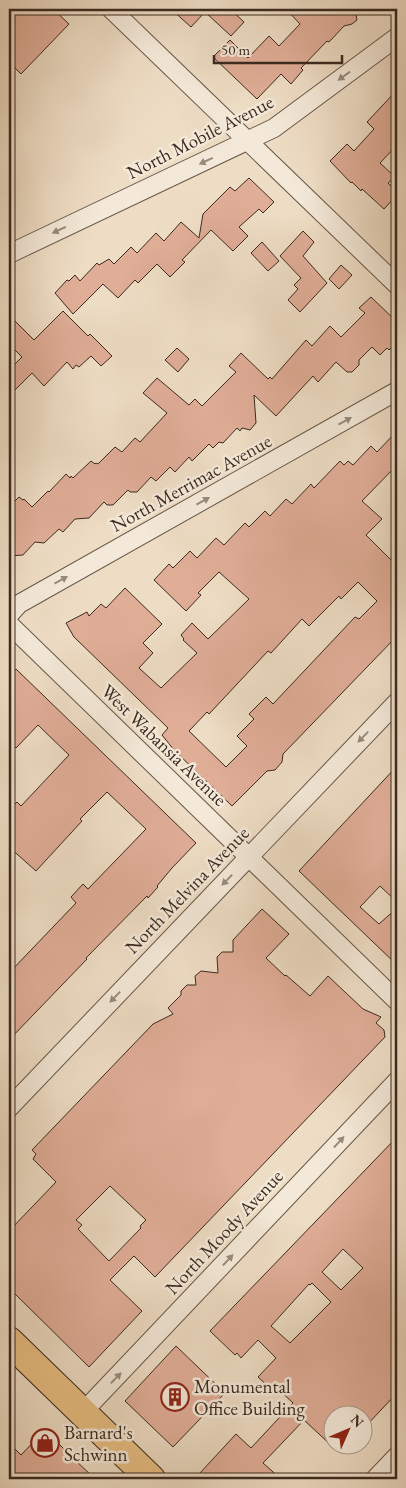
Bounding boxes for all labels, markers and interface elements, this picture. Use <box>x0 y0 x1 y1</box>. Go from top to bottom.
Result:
scale bar <box>214 32 341 64</box>
text: 50 m <box>221 40 250 59</box>
one-way arrow <box>337 71 351 81</box>
street label: North Mobile Avenue <box>122 89 278 185</box>
one-way arrow <box>199 157 213 165</box>
one-way arrow <box>52 226 66 234</box>
one-way arrow <box>337 417 352 425</box>
street label: North Merrimac Avenue <box>106 428 276 538</box>
one-way arrow <box>196 496 210 505</box>
one-way arrow <box>55 576 68 585</box>
street label: West Wabansia Avenue <box>96 678 232 812</box>
one-way arrow <box>358 731 370 743</box>
street label: North Melvina Avenue <box>120 821 254 959</box>
one-way arrow <box>221 873 233 885</box>
one-way arrow <box>109 991 121 1003</box>
one-way arrow <box>333 1136 345 1148</box>
street label: North Moody Avenue <box>160 1164 288 1300</box>
one-way arrow <box>222 1254 234 1266</box>
one-way arrow <box>110 1372 122 1384</box>
place label: Monumental Office Building <box>194 1374 305 1421</box>
building icon: Monumental Office Building <box>160 1382 190 1412</box>
north arrow <box>324 1406 374 1456</box>
text: N <box>347 1410 368 1432</box>
place label: Barnard's Schwinn <box>64 1420 133 1467</box>
shop icon: Barnard's Schwinn <box>30 1428 60 1458</box>

